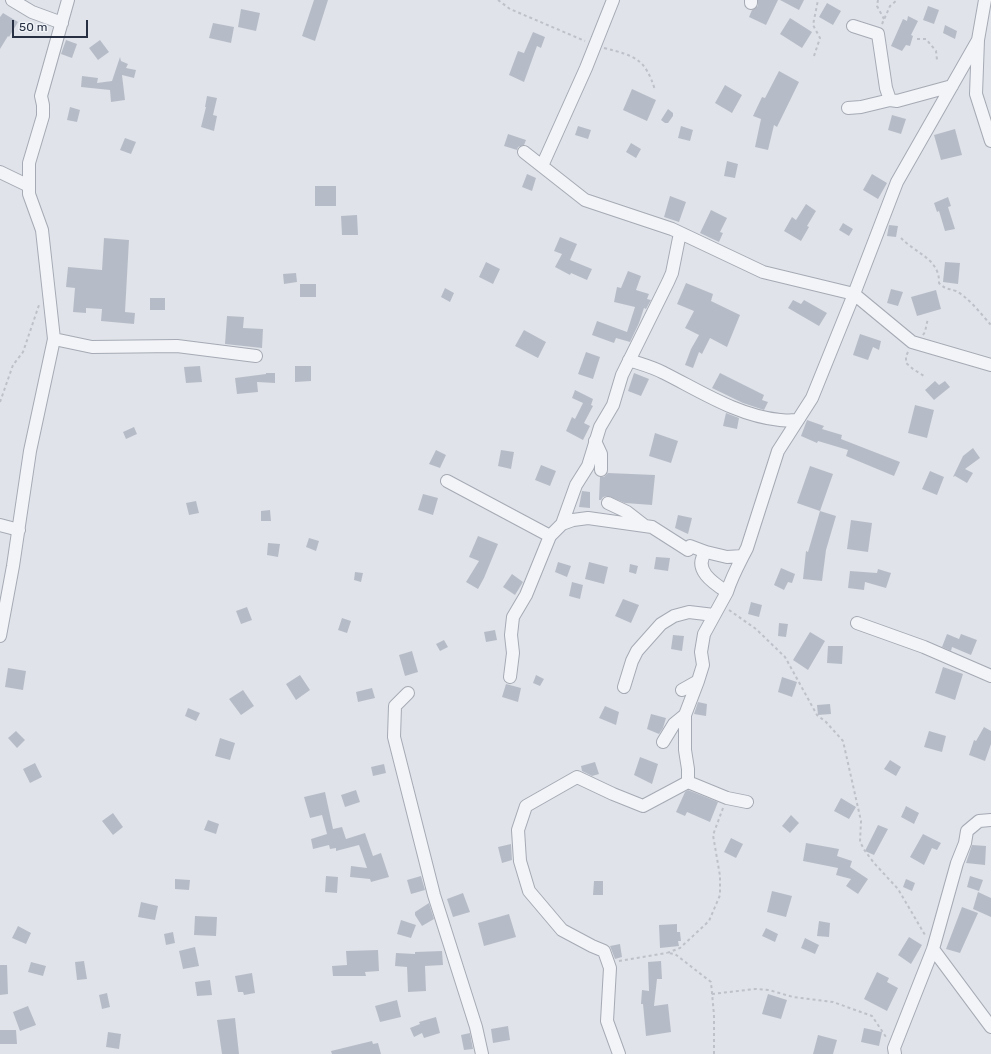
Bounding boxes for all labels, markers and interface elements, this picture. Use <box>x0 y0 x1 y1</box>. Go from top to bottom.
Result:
scale bar <box>14 12 90 38</box>
text: 50 m <box>19 20 47 34</box>

